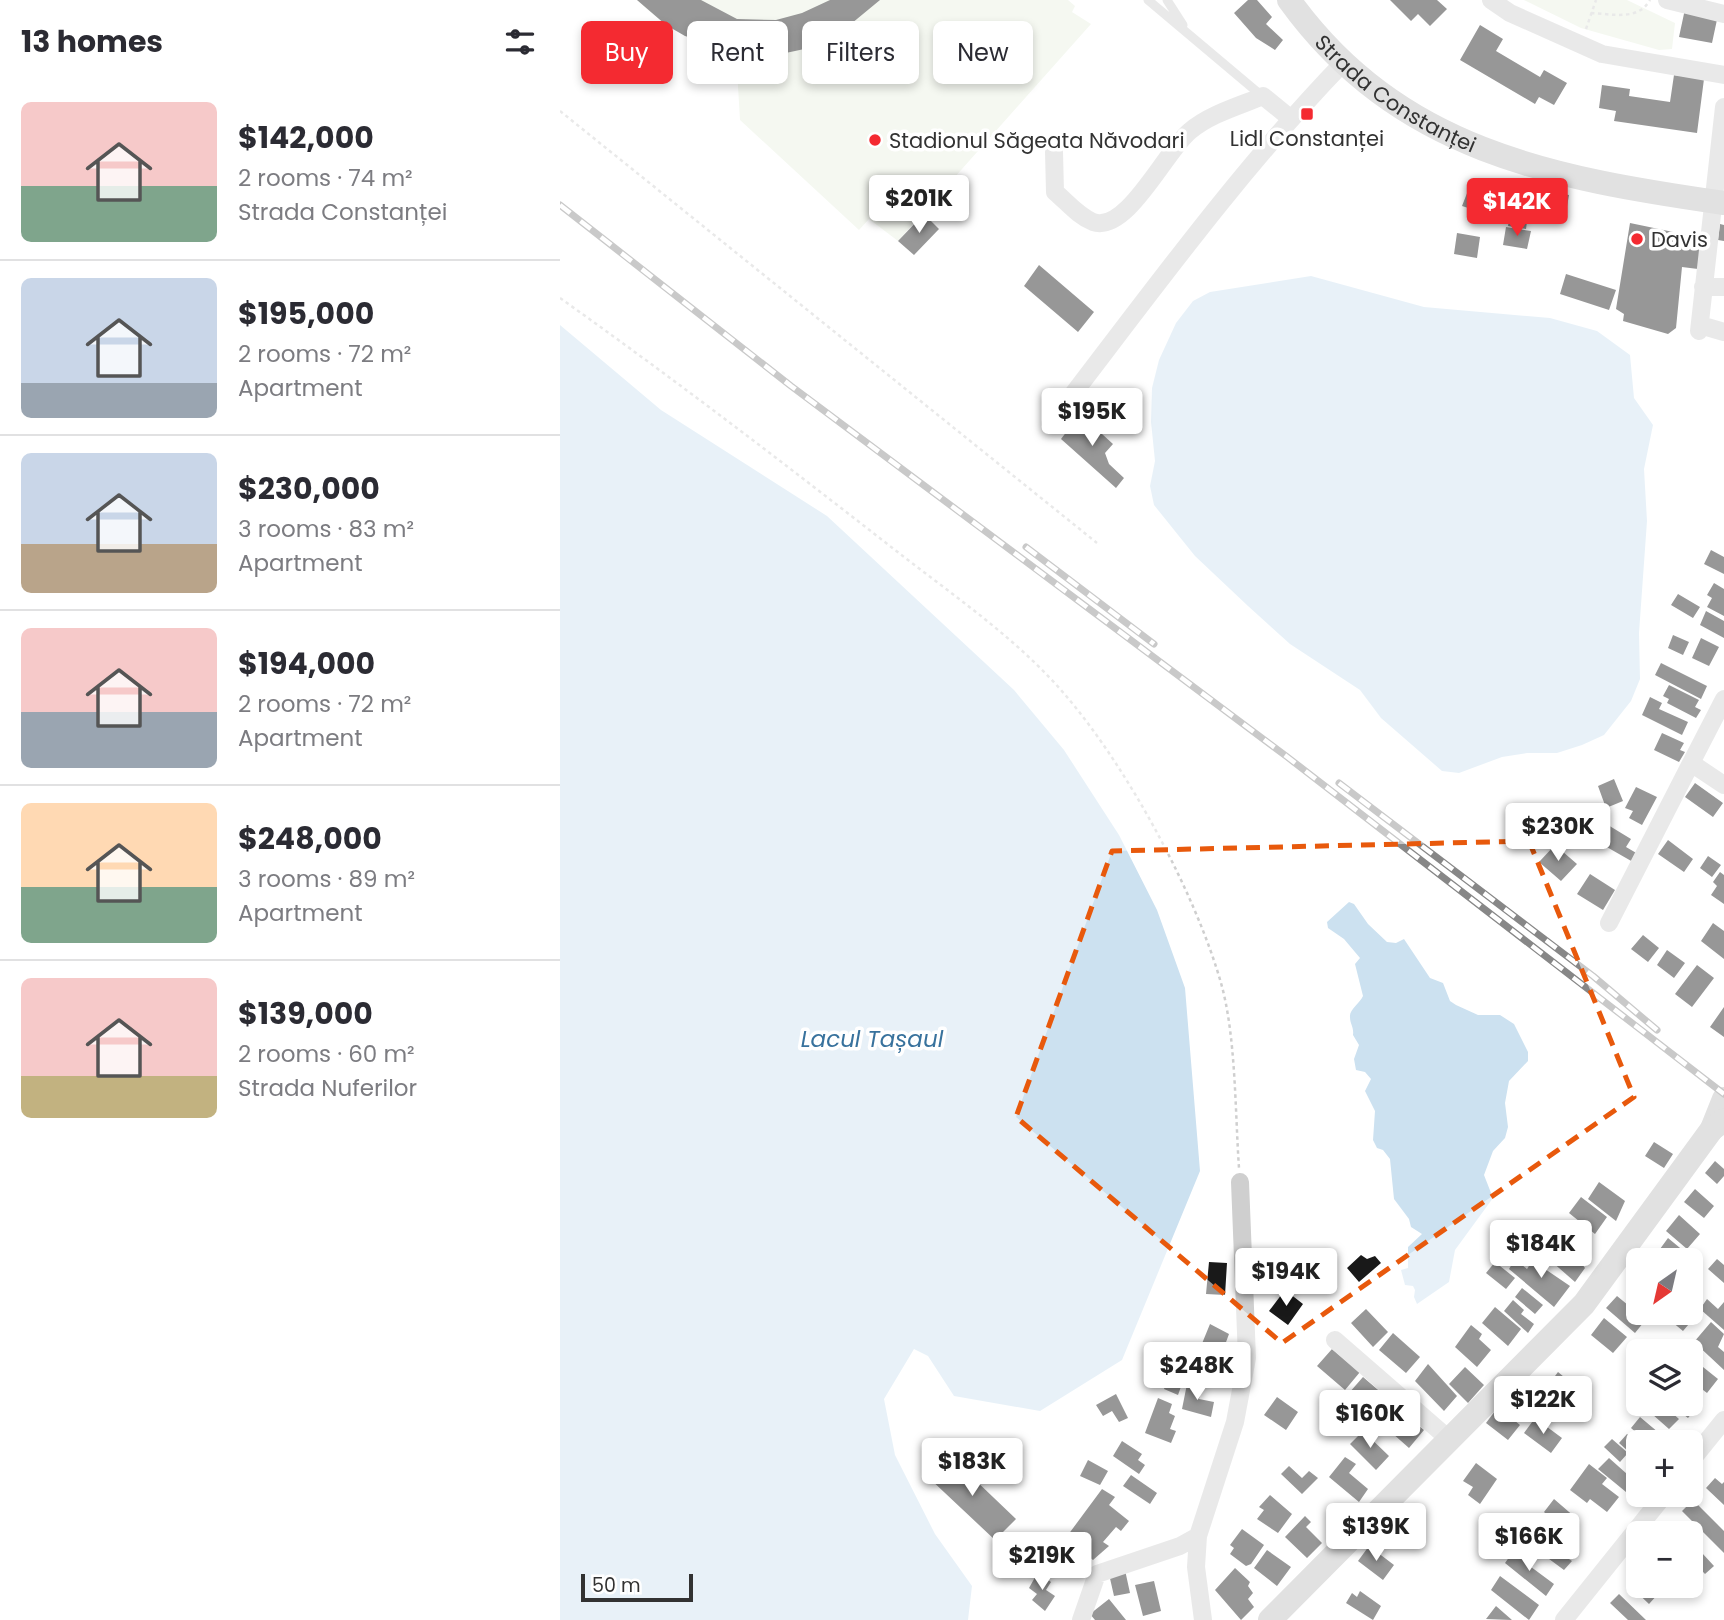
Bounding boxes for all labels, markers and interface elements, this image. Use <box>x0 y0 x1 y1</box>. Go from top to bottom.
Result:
text: 13 homes <box>21 20 163 63</box>
chip: Buy <box>581 21 673 84</box>
chip: Rent <box>687 21 788 84</box>
chip: Filters <box>802 21 919 84</box>
chip: New <box>933 21 1033 84</box>
icon: filters <box>501 23 539 61</box>
street label: Strada Constanței <box>1309 28 1481 159</box>
marker: Lidl Constanței <box>1299 106 1315 122</box>
text: $142,000 <box>238 116 374 159</box>
place label: Lidl Constanței <box>1230 124 1384 153</box>
place label: Stadionul Săgeata Năvodari <box>889 126 1185 155</box>
icon: home <box>77 130 161 214</box>
marker: Stadionul Săgeata Năvodari <box>867 132 883 148</box>
text: 2 rooms · 74 m² <box>238 162 413 194</box>
pin: $201K <box>870 176 968 235</box>
pin: $142K <box>1468 178 1566 238</box>
text: $201K <box>885 182 953 214</box>
text: $142K <box>1483 185 1551 217</box>
text: Strada Constanței <box>238 196 447 228</box>
place label: Davis <box>1651 225 1708 254</box>
marker: Davis <box>1629 231 1645 247</box>
text: $195,000 <box>238 292 374 335</box>
icon: home <box>77 306 161 390</box>
text: 2 rooms · 72 m² <box>238 338 411 370</box>
text: Apartment <box>238 372 363 404</box>
pin: $195K <box>1043 388 1141 448</box>
text: $195K <box>1058 395 1126 427</box>
text: $230,000 <box>238 467 380 510</box>
icon: home <box>77 481 161 565</box>
text: 3 rooms · 83 m² <box>238 513 414 545</box>
text: Apartment <box>238 547 363 579</box>
text: $194,000 <box>238 642 375 685</box>
icon: home <box>77 656 161 740</box>
text: 2 rooms · 72 m² <box>238 688 411 720</box>
text: Apartment <box>238 722 363 754</box>
pin: $230K <box>1509 804 1607 863</box>
text: $230K <box>1521 810 1595 842</box>
text: $248,000 <box>238 817 382 860</box>
icon: home <box>77 831 161 915</box>
text: 3 rooms · 89 m² <box>238 863 415 895</box>
text: Apartment <box>238 897 363 929</box>
text: $139,000 <box>238 992 373 1035</box>
icon: home <box>77 1006 161 1090</box>
water label: Lacul Tașaul <box>801 1023 944 1055</box>
text: 2 rooms · 60 m² <box>238 1038 415 1070</box>
text: Strada Nuferilor <box>238 1072 417 1104</box>
pin: $184K <box>1492 1220 1590 1280</box>
text: $184K <box>1506 1227 1576 1259</box>
pin: $194K <box>1237 1248 1335 1308</box>
north arrow <box>1626 1248 1703 1325</box>
map controls <box>1626 1248 1703 1598</box>
text: $194K <box>1251 1255 1321 1287</box>
button: layers <box>1626 1339 1703 1416</box>
pin: $248K <box>1148 1342 1246 1402</box>
text: $248K <box>1160 1349 1234 1381</box>
pin: $122K <box>1494 1376 1592 1436</box>
text: $122K <box>1510 1383 1576 1415</box>
pin: $160K <box>1321 1390 1419 1450</box>
text: $160K <box>1335 1397 1405 1429</box>
button: + <box>1626 1430 1703 1507</box>
pin: $183K <box>923 1438 1021 1498</box>
text: $183K <box>938 1445 1006 1477</box>
pin: $139K <box>1327 1504 1425 1563</box>
text: $139K <box>1342 1510 1410 1542</box>
pin: $166K <box>1480 1514 1578 1573</box>
text: $166K <box>1494 1520 1564 1552</box>
button: − <box>1626 1521 1703 1598</box>
pin: $219K <box>993 1532 1091 1592</box>
text: $219K <box>1008 1539 1076 1571</box>
scale bar <box>581 1571 693 1603</box>
text: 50 m <box>592 1572 641 1599</box>

